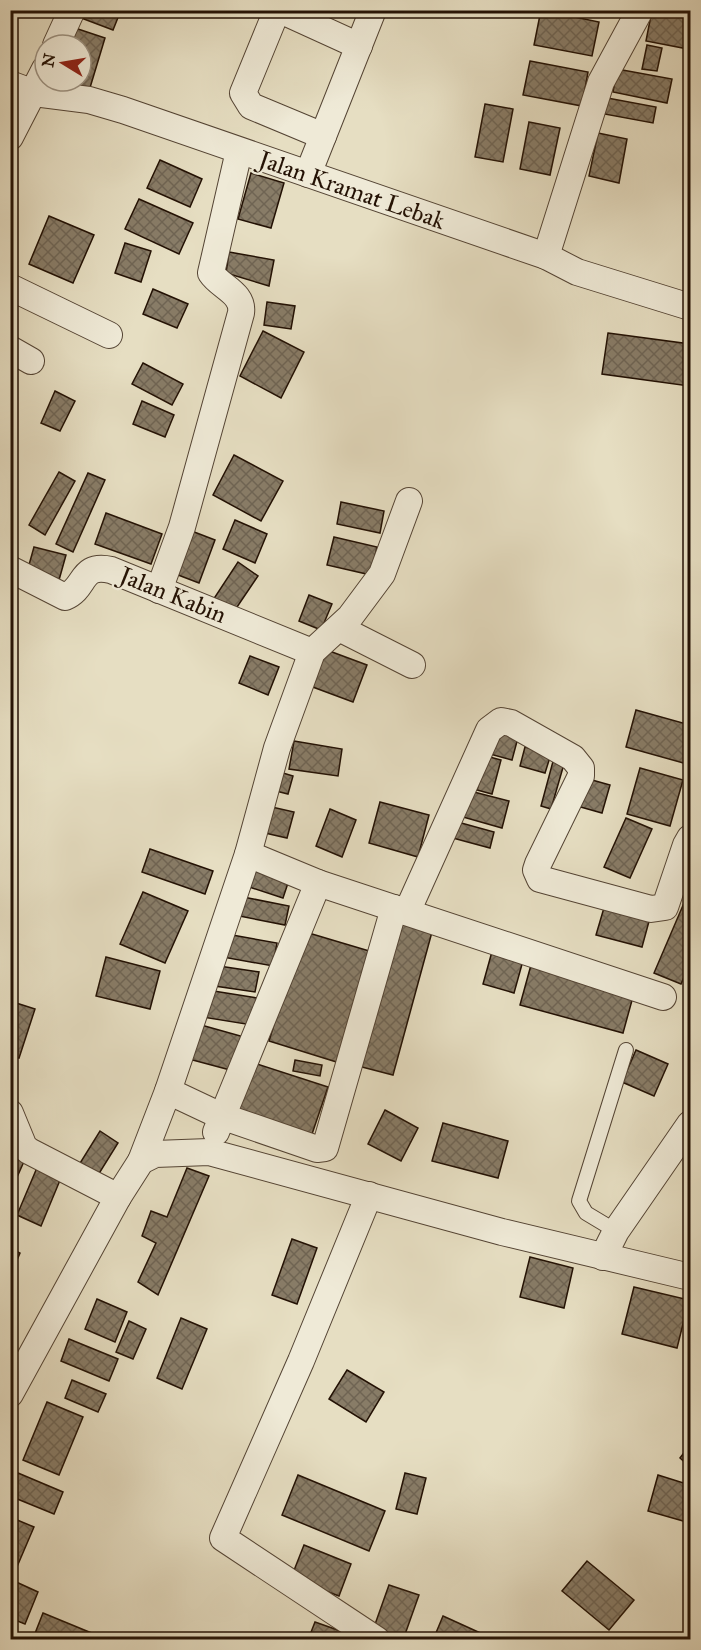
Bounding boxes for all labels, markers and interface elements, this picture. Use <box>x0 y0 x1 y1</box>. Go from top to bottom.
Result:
north arrow <box>33 33 93 93</box>
text: N <box>38 51 59 69</box>
street label: Jalan Kramat Lebak <box>252 143 450 236</box>
street label: Jalan Kabin <box>113 559 231 630</box>

